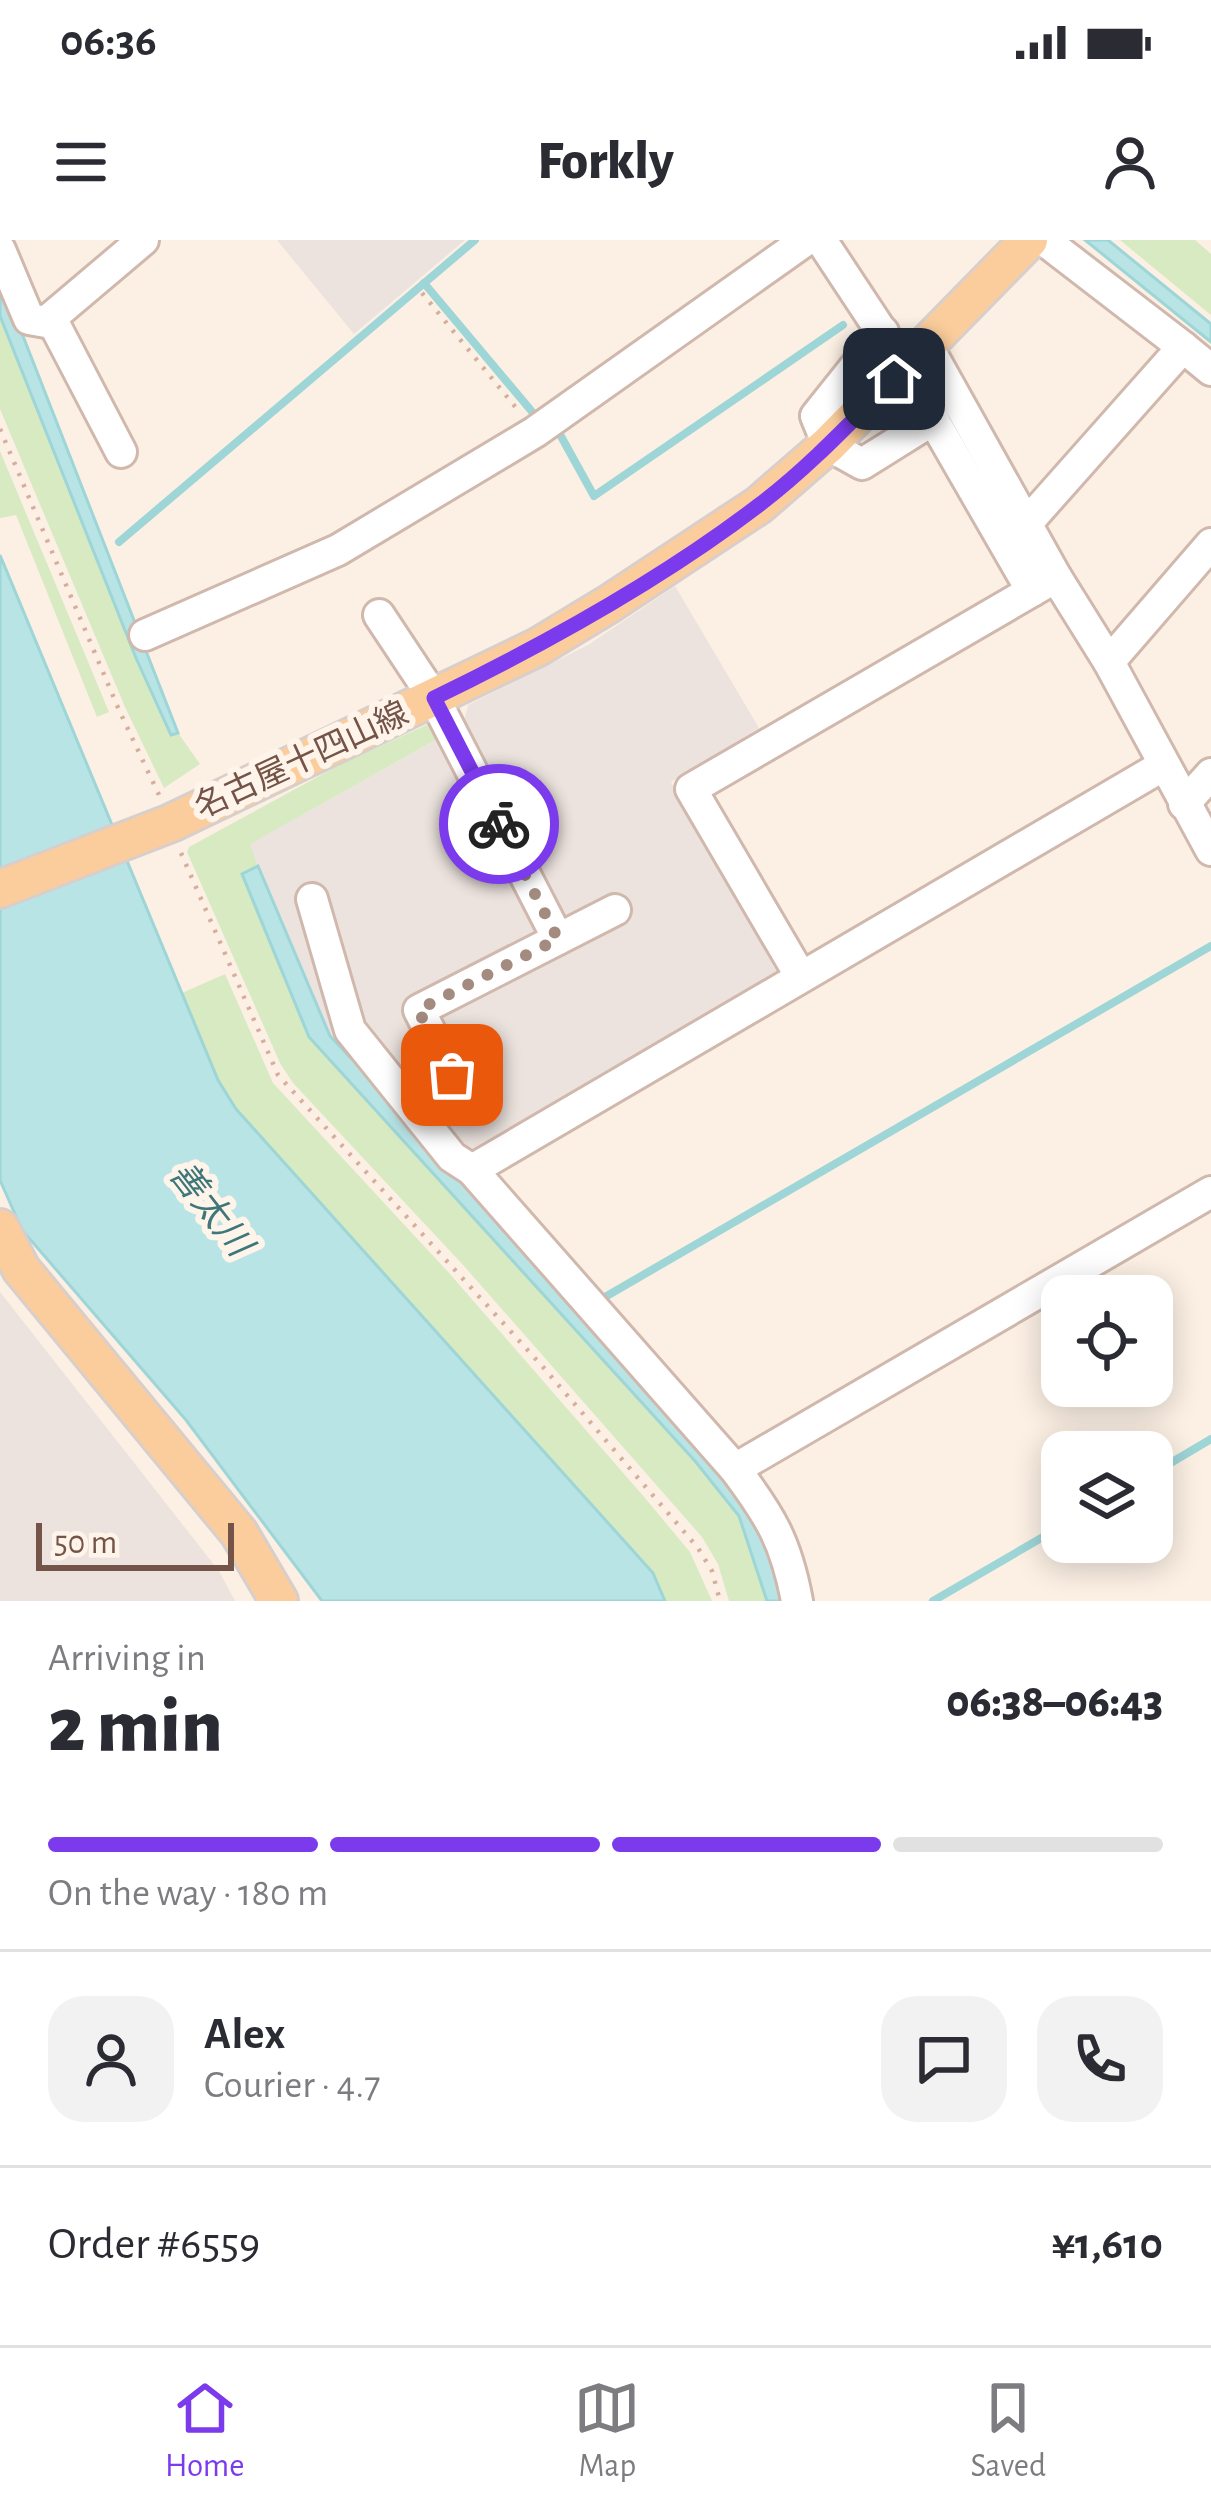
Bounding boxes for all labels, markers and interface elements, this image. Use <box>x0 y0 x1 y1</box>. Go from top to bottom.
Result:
text: 06:36 <box>60 19 157 64</box>
icon: menu <box>48 129 114 195</box>
icon: person <box>1097 129 1163 195</box>
text: Forkly <box>537 135 674 189</box>
pin <box>843 328 945 430</box>
icon: home <box>861 346 927 412</box>
street label: 名古屋十四山線 <box>190 695 414 825</box>
courier <box>439 764 559 884</box>
icon: bike <box>466 791 532 857</box>
pin <box>401 1024 503 1126</box>
icon: bag <box>419 1042 485 1108</box>
water label: 善太川 <box>163 1154 261 1266</box>
map controls <box>1041 1275 1173 1563</box>
button: locate <box>1041 1275 1173 1407</box>
button: layers <box>1041 1431 1173 1563</box>
scale bar <box>36 1517 234 1570</box>
text: 50 m <box>54 1527 117 1560</box>
text: Arriving in <box>48 1639 206 1678</box>
text: 06:38–06:43 <box>946 1680 1163 1725</box>
text: 2 min <box>48 1688 223 1766</box>
text: On the way · 180 m <box>48 1874 328 1913</box>
button: person <box>48 1996 174 2122</box>
button: chat <box>881 1996 1007 2122</box>
button: phone <box>1037 1996 1163 2122</box>
text: Alex <box>204 2012 285 2057</box>
text: Courier · 4.7 <box>204 2066 381 2105</box>
text: Order #6559 <box>48 2222 260 2267</box>
text: ¥1,610 <box>1051 2222 1163 2267</box>
tab: Home <box>165 2375 244 2487</box>
tab: Map <box>574 2375 640 2487</box>
tab: Saved <box>970 2375 1046 2487</box>

